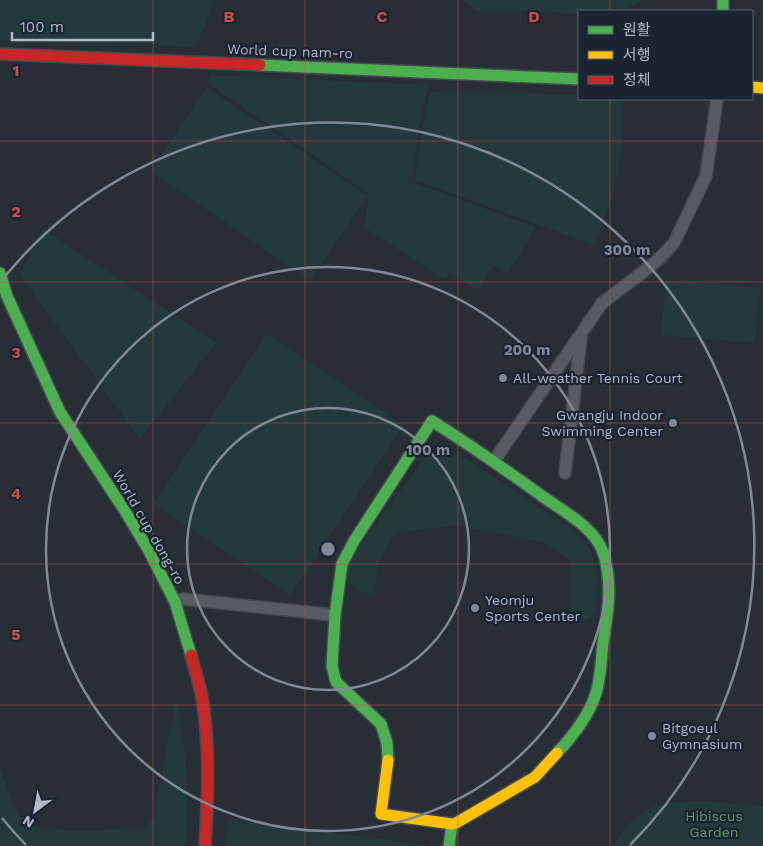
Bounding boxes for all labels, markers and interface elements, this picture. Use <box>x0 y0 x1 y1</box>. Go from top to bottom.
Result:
text: B <box>224 7 235 26</box>
text: C <box>377 7 388 26</box>
text: D <box>528 7 540 26</box>
scale bar <box>12 10 154 42</box>
legend <box>578 10 753 100</box>
text: 100 m <box>20 18 64 36</box>
text: 원활 <box>623 21 651 39</box>
street label: World cup nam-ro <box>227 41 353 61</box>
text: 서행 <box>623 46 651 64</box>
text: 1 <box>13 61 19 80</box>
text: 정체 <box>623 71 651 89</box>
text: 2 <box>11 202 21 221</box>
text: 300 m <box>604 241 650 259</box>
text: 200 m <box>504 341 550 359</box>
text: 3 <box>11 343 21 362</box>
place label: All-weather Tennis Court <box>513 370 683 386</box>
marker: All-weather Tennis Court <box>497 372 509 384</box>
place label: Gwangju Indoor Swimming Center <box>541 407 663 439</box>
marker: Gwangju Indoor Swimming Center <box>667 417 679 429</box>
text: 100 m <box>406 441 450 459</box>
street label: World cup dong-ro <box>110 467 188 587</box>
text: 4 <box>11 484 21 503</box>
centre of rings <box>319 540 337 558</box>
place label: Yeomju Sports Center <box>485 592 581 624</box>
marker: Yeomju Sports Center <box>469 602 481 614</box>
text: 5 <box>11 625 21 644</box>
place label: Bitgoeul Gymnasium <box>662 720 742 752</box>
marker: Bitgoeul Gymnasium <box>646 730 658 742</box>
north arrow <box>10 786 60 836</box>
park label: Hibiscus Garden <box>685 808 743 840</box>
text: N <box>19 812 37 832</box>

